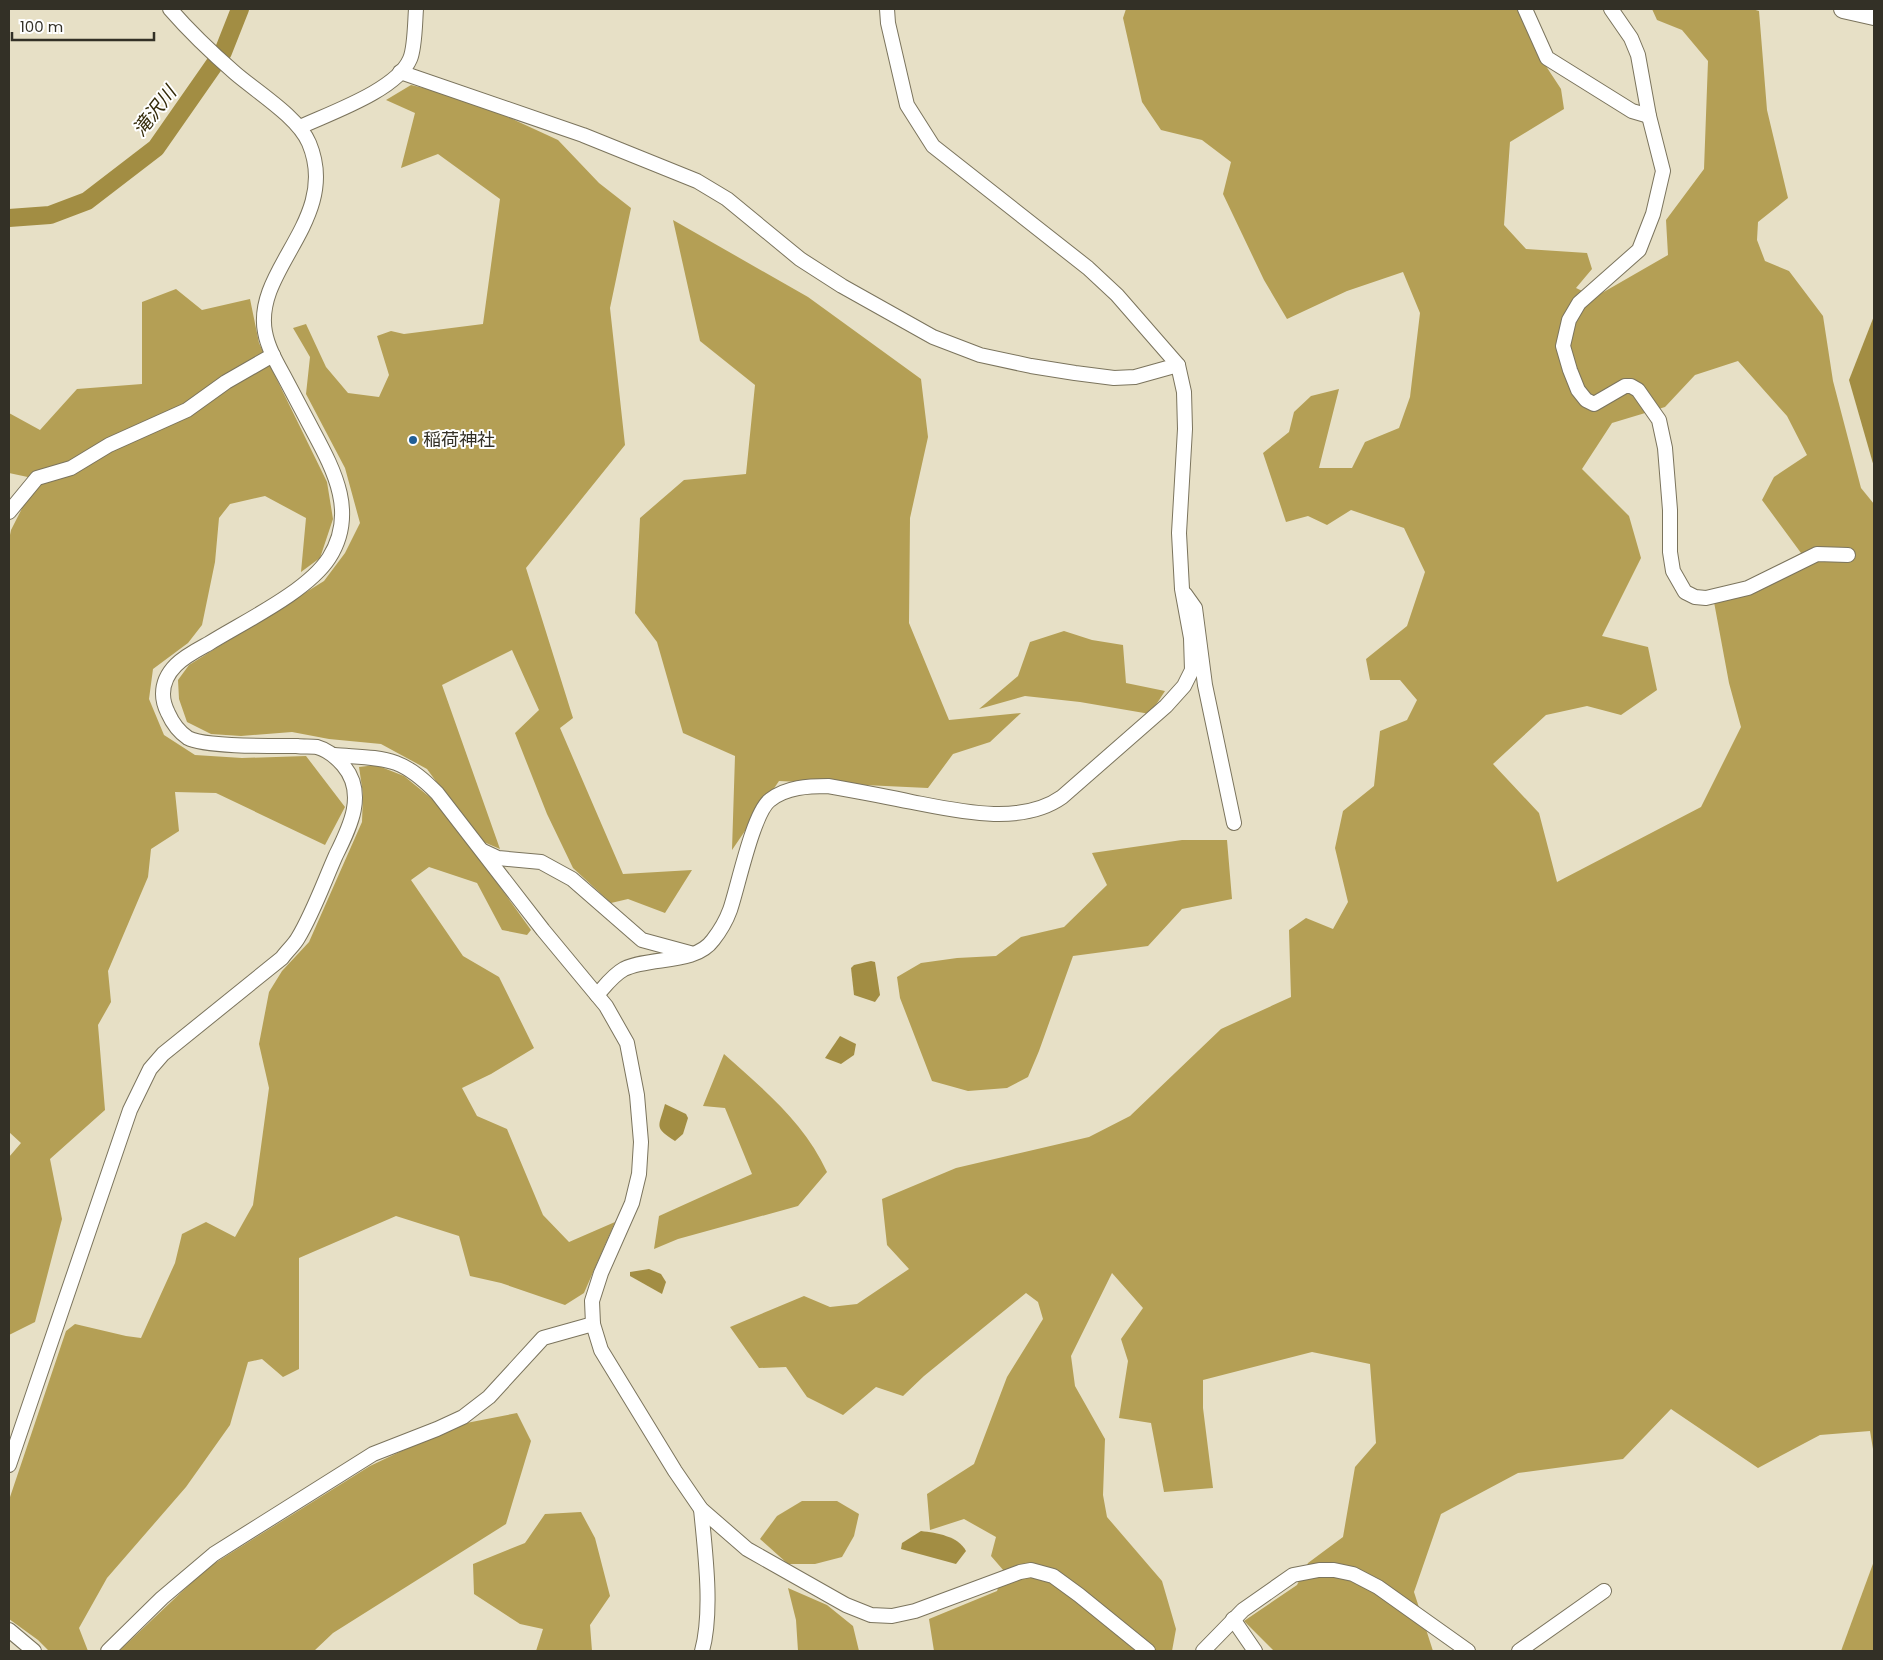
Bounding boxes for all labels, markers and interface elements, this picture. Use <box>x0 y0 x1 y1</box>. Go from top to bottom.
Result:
scale bar <box>12 10 155 42</box>
text: 100 m <box>20 16 63 37</box>
water label: 滝沢川 <box>126 79 184 142</box>
place label: 稲荷神社 <box>423 427 495 452</box>
marker: 稲荷神社 <box>407 434 419 446</box>

